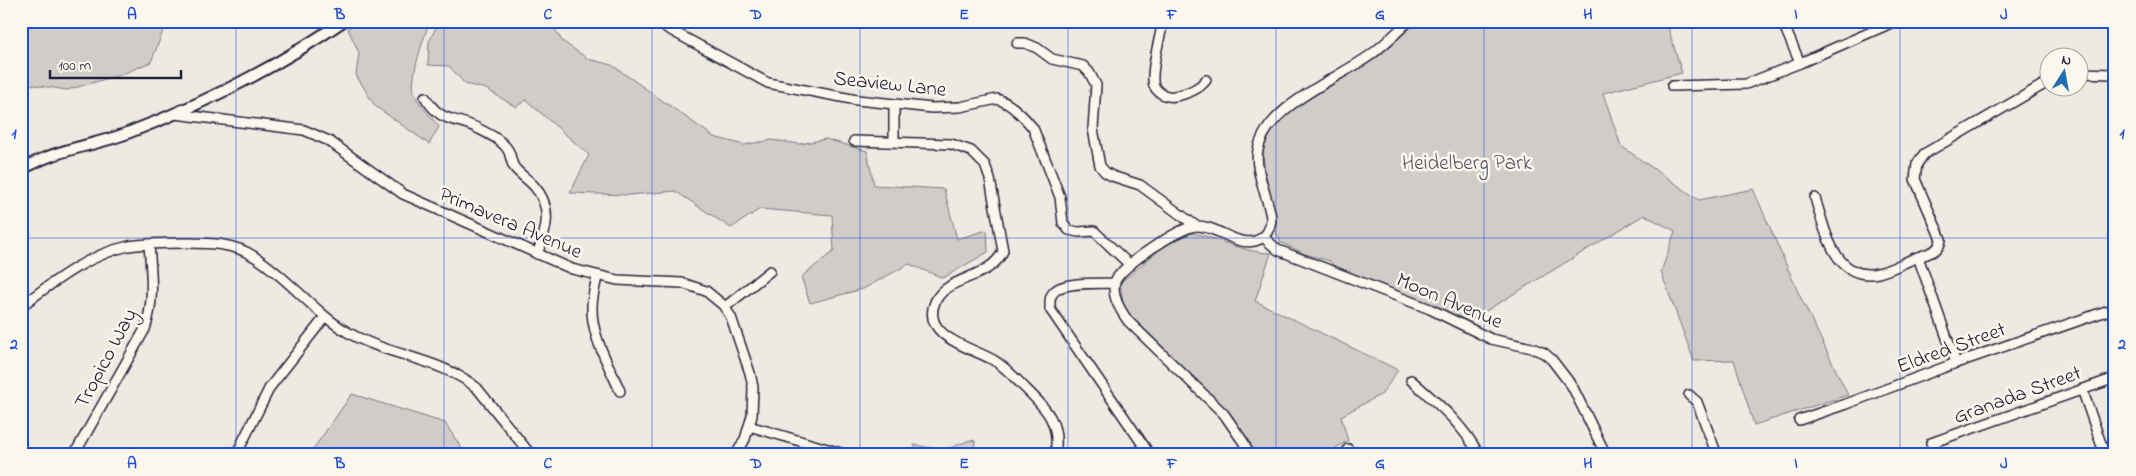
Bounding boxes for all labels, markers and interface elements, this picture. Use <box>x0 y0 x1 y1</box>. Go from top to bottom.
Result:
text: A <box>127 3 137 27</box>
text: B <box>334 3 346 27</box>
text: C <box>544 3 553 27</box>
text: D <box>749 3 762 27</box>
text: E <box>959 3 969 27</box>
text: F <box>1166 3 1178 27</box>
text: G <box>1375 3 1385 27</box>
text: H <box>1583 3 1593 27</box>
text: I <box>1794 3 1798 27</box>
text: J <box>2000 3 2008 27</box>
scale bar <box>50 48 181 80</box>
north arrow <box>2038 48 2088 98</box>
text: N <box>2060 50 2073 72</box>
text: 100 m <box>58 55 91 77</box>
street label: Seaview Lane <box>832 64 948 106</box>
text: 1 <box>11 122 17 146</box>
text: 1 <box>2119 122 2125 146</box>
park label: Heidelberg Park <box>1402 149 1533 181</box>
street label: Primavera Avenue <box>434 180 587 268</box>
street label: Moon Avenue <box>1391 266 1508 338</box>
street label: Tropico Way <box>68 304 147 415</box>
street label: Eldred Street <box>1893 315 2010 382</box>
text: 2 <box>9 333 18 357</box>
text: 2 <box>2117 333 2126 357</box>
street label: Granada Street <box>1950 359 2086 433</box>
text: A <box>127 452 137 476</box>
text: B <box>334 452 346 476</box>
text: C <box>544 452 553 476</box>
text: D <box>749 452 762 476</box>
text: E <box>959 452 969 476</box>
text: F <box>1166 452 1178 476</box>
text: G <box>1375 452 1385 476</box>
text: H <box>1583 452 1593 476</box>
text: I <box>1794 452 1798 476</box>
text: J <box>2000 452 2008 476</box>

